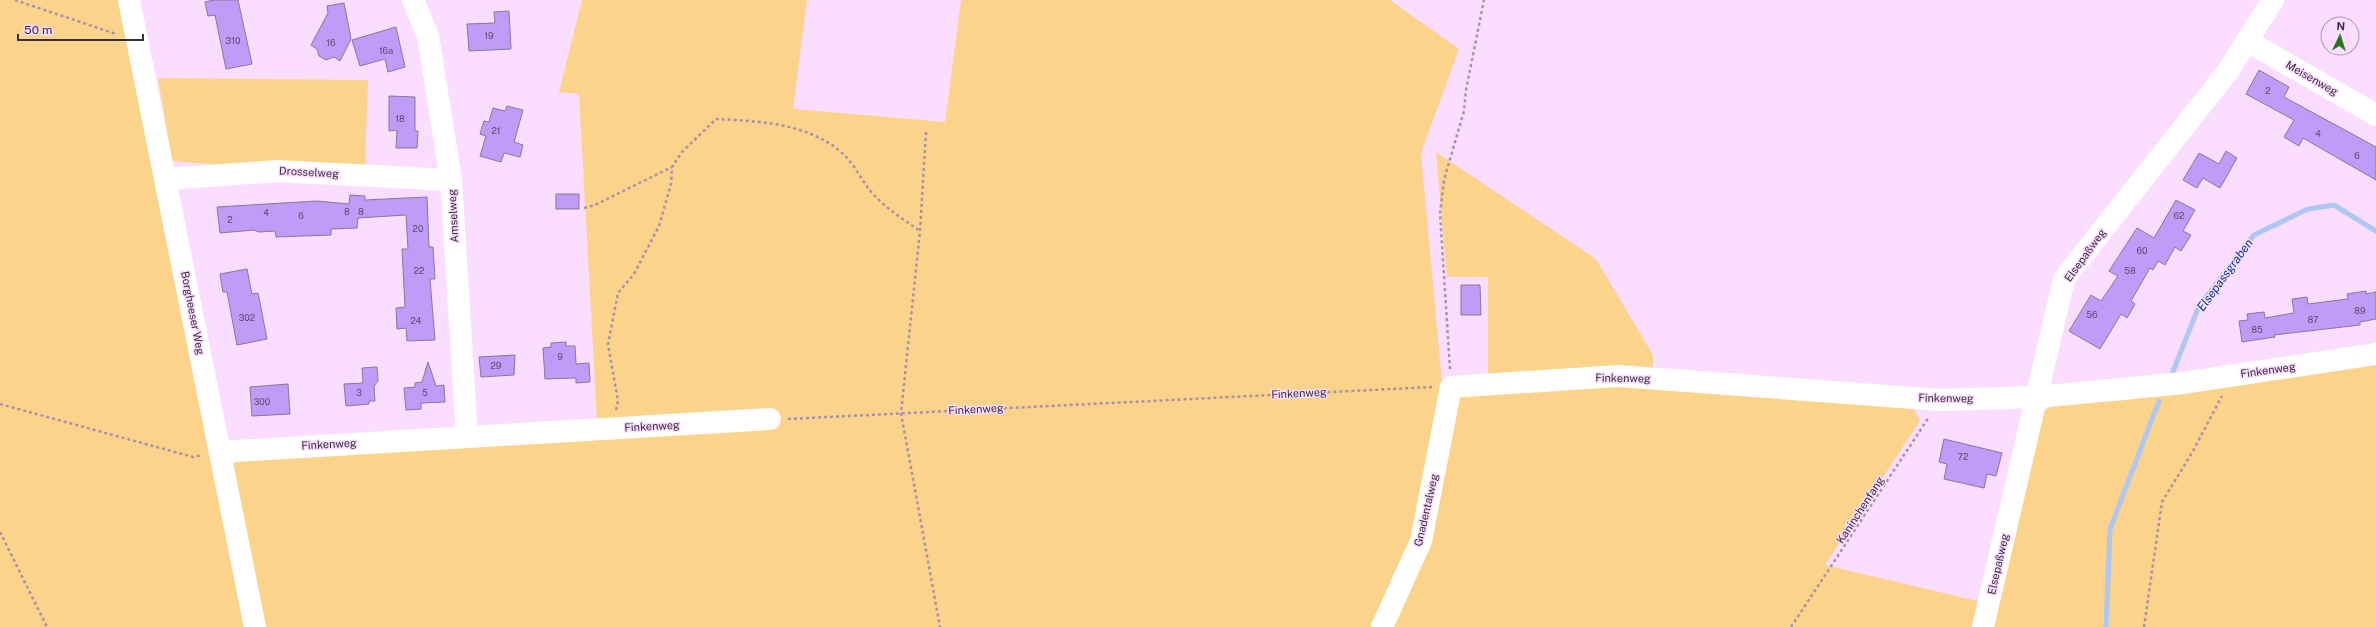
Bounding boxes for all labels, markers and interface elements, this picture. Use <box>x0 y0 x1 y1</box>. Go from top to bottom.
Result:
scale bar <box>18 16 143 42</box>
north arrow <box>2320 16 2360 56</box>
text: N <box>2336 20 2345 32</box>
text: 50 m <box>24 23 52 37</box>
house number: 19 <box>484 30 494 41</box>
house number: 310 <box>226 35 241 46</box>
house number: 16 <box>326 37 336 48</box>
house number: 16a <box>379 45 393 56</box>
street label: Meisenweg <box>2284 58 2340 98</box>
house number: 2 <box>2265 85 2271 96</box>
house number: 18 <box>395 113 405 124</box>
house number: 21 <box>491 125 501 136</box>
house number: 4 <box>2315 128 2321 139</box>
house number: 6 <box>2354 150 2360 161</box>
street label: Drosselweg <box>279 164 339 180</box>
street label: Amselweg <box>446 189 460 243</box>
house number: 8 <box>344 206 350 217</box>
house number: 8 <box>358 206 364 217</box>
house number: 4 <box>263 207 269 218</box>
house number: 6 <box>298 210 304 221</box>
house number: 62 <box>2174 210 2184 221</box>
house number: 2 <box>227 214 233 225</box>
house number: 20 <box>413 223 424 234</box>
street label: Elsepaßweg <box>2062 226 2108 284</box>
water label: Elsepassgraben <box>2194 236 2256 314</box>
house number: 60 <box>2136 245 2148 256</box>
house number: 22 <box>414 265 424 276</box>
house number: 58 <box>2124 265 2136 276</box>
street label: Borgheeser Weg <box>179 270 207 356</box>
house number: 89 <box>2354 305 2366 316</box>
house number: 56 <box>2086 309 2098 320</box>
house number: 302 <box>239 312 255 323</box>
house number: 87 <box>2307 314 2319 325</box>
house number: 24 <box>410 315 422 326</box>
house number: 85 <box>2251 324 2263 335</box>
house number: 9 <box>557 351 563 362</box>
house number: 29 <box>491 360 502 371</box>
street label: Finkenweg <box>2240 360 2296 380</box>
street label: Finkenweg <box>1595 372 1651 384</box>
street label: Finkenweg <box>1271 386 1327 400</box>
house number: 3 <box>356 387 362 398</box>
house number: 5 <box>422 387 428 398</box>
street label: Finkenweg <box>1918 392 1974 404</box>
house number: 300 <box>254 396 271 407</box>
street label: Finkenweg <box>948 402 1004 416</box>
street label: Finkenweg <box>624 419 680 433</box>
street label: Finkenweg <box>301 437 357 451</box>
house number: 72 <box>1958 451 1968 462</box>
street label: Gnadentalweg <box>1412 472 1440 548</box>
street label: Kaninchenfang <box>1834 474 1886 546</box>
street label: Elsepaßweg <box>1985 532 2011 596</box>

